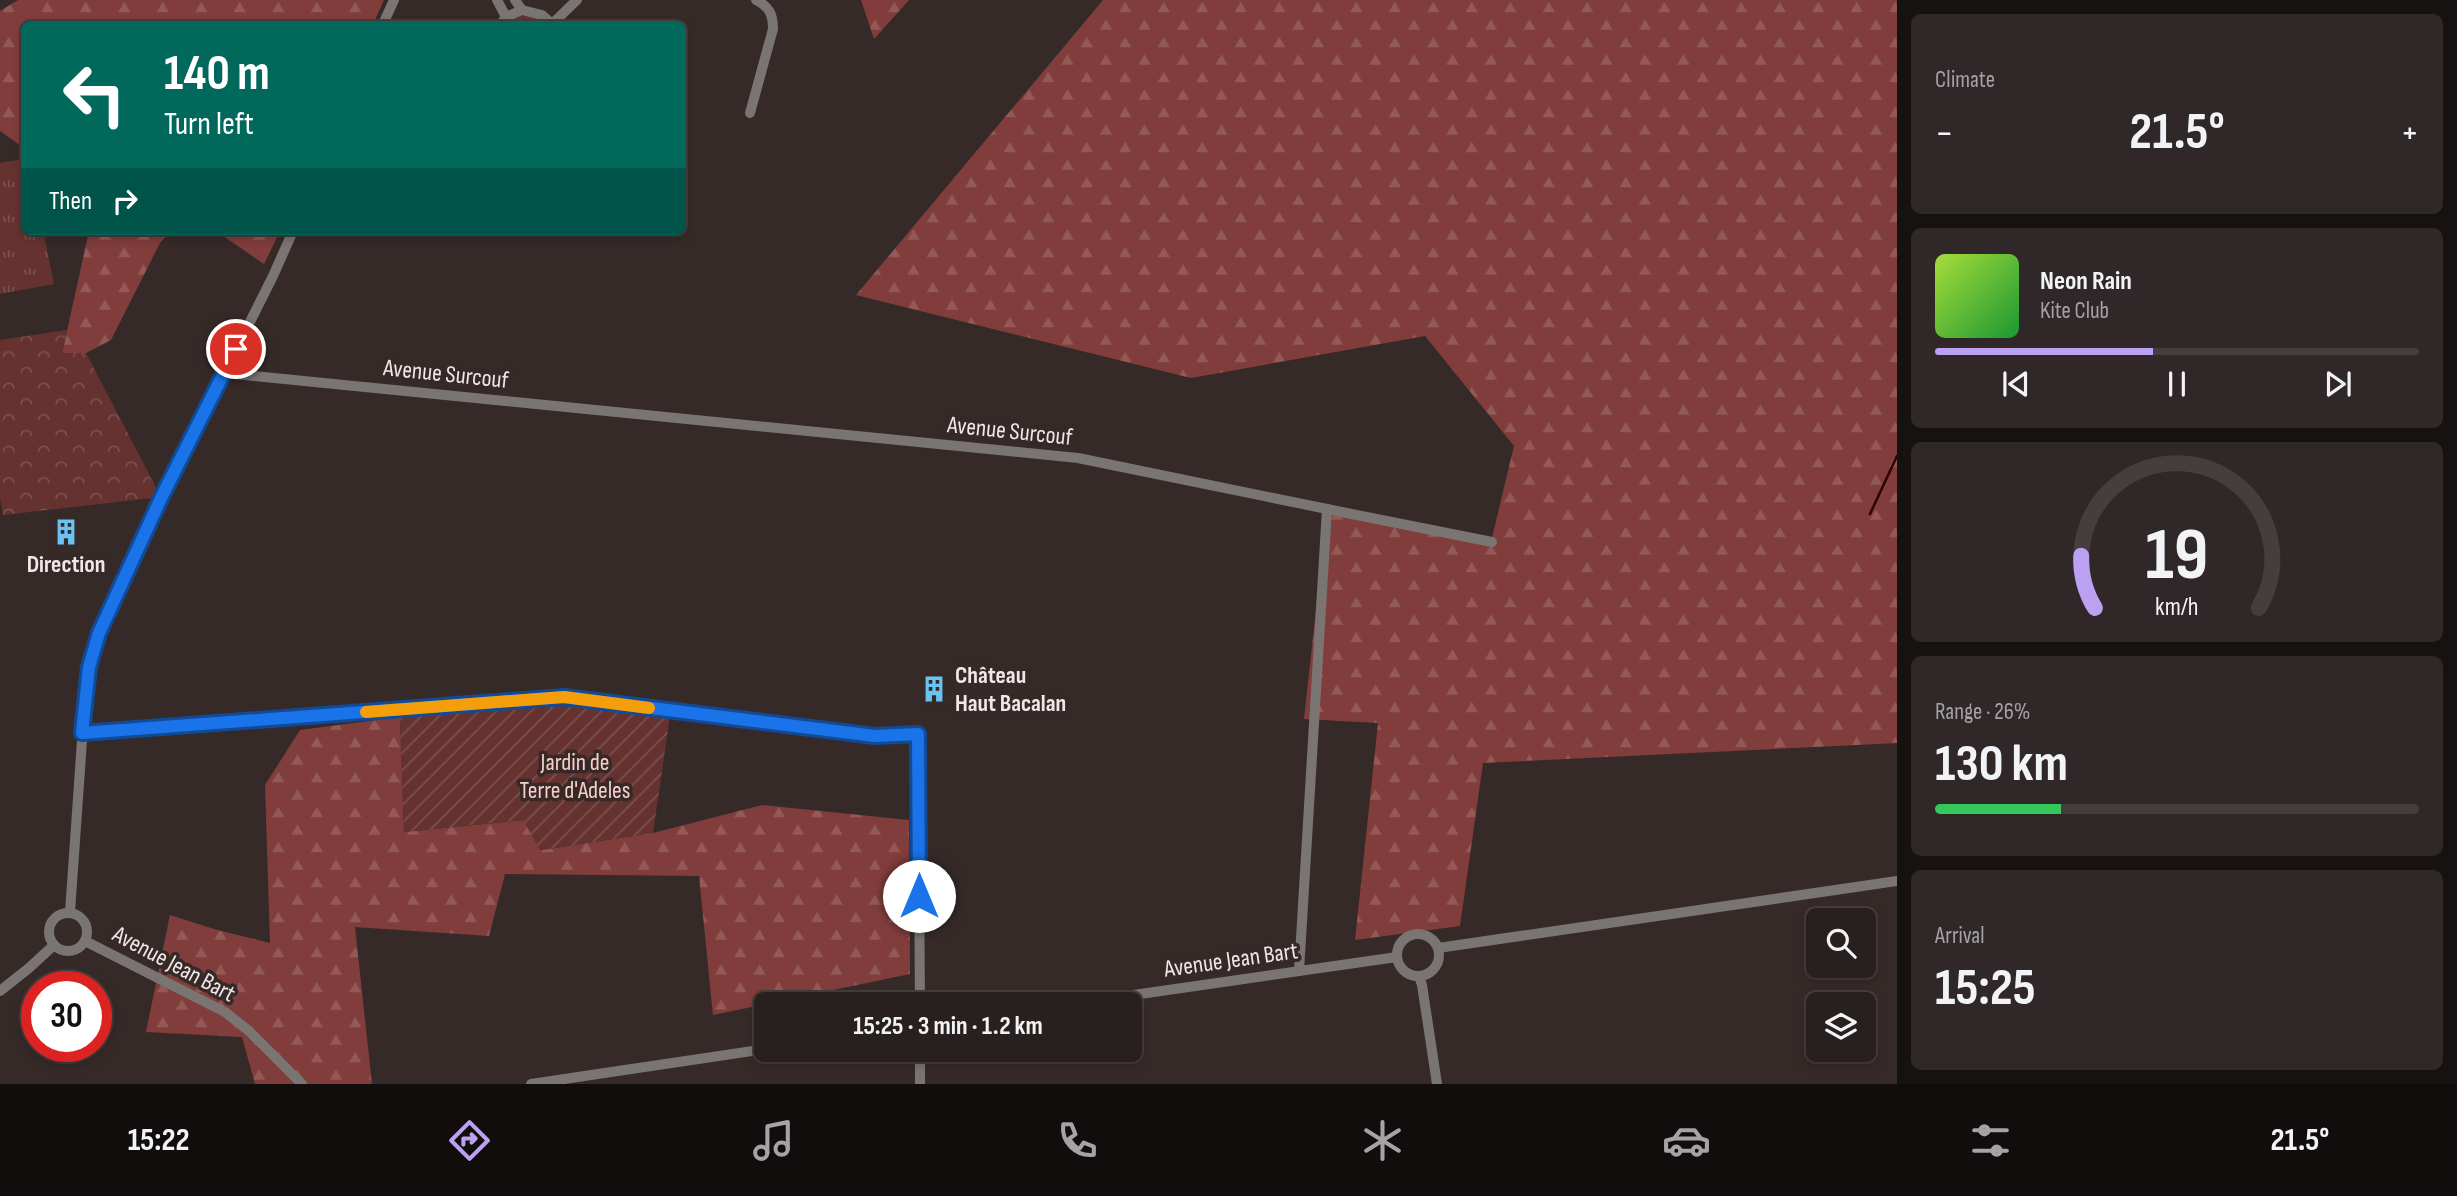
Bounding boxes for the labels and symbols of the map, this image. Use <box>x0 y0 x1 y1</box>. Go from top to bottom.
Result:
pin <box>206 319 266 379</box>
street label: Avenue Surcouf <box>381 353 511 395</box>
street label: Avenue Surcouf <box>945 410 1075 452</box>
building icon: Direction <box>51 517 81 547</box>
place label: Direction <box>27 550 105 579</box>
place label: Château Haut Bacalan <box>955 661 1066 718</box>
building icon: Château Haut Bacalan <box>919 674 949 704</box>
park label: Jardin de Terre d'Adeles <box>520 748 630 805</box>
position arrow <box>882 859 956 933</box>
street label: Avenue Jean Bart <box>107 919 240 1008</box>
street label: Avenue Jean Bart <box>1161 936 1300 984</box>
speed limit sign: 30 <box>21 971 112 1062</box>

